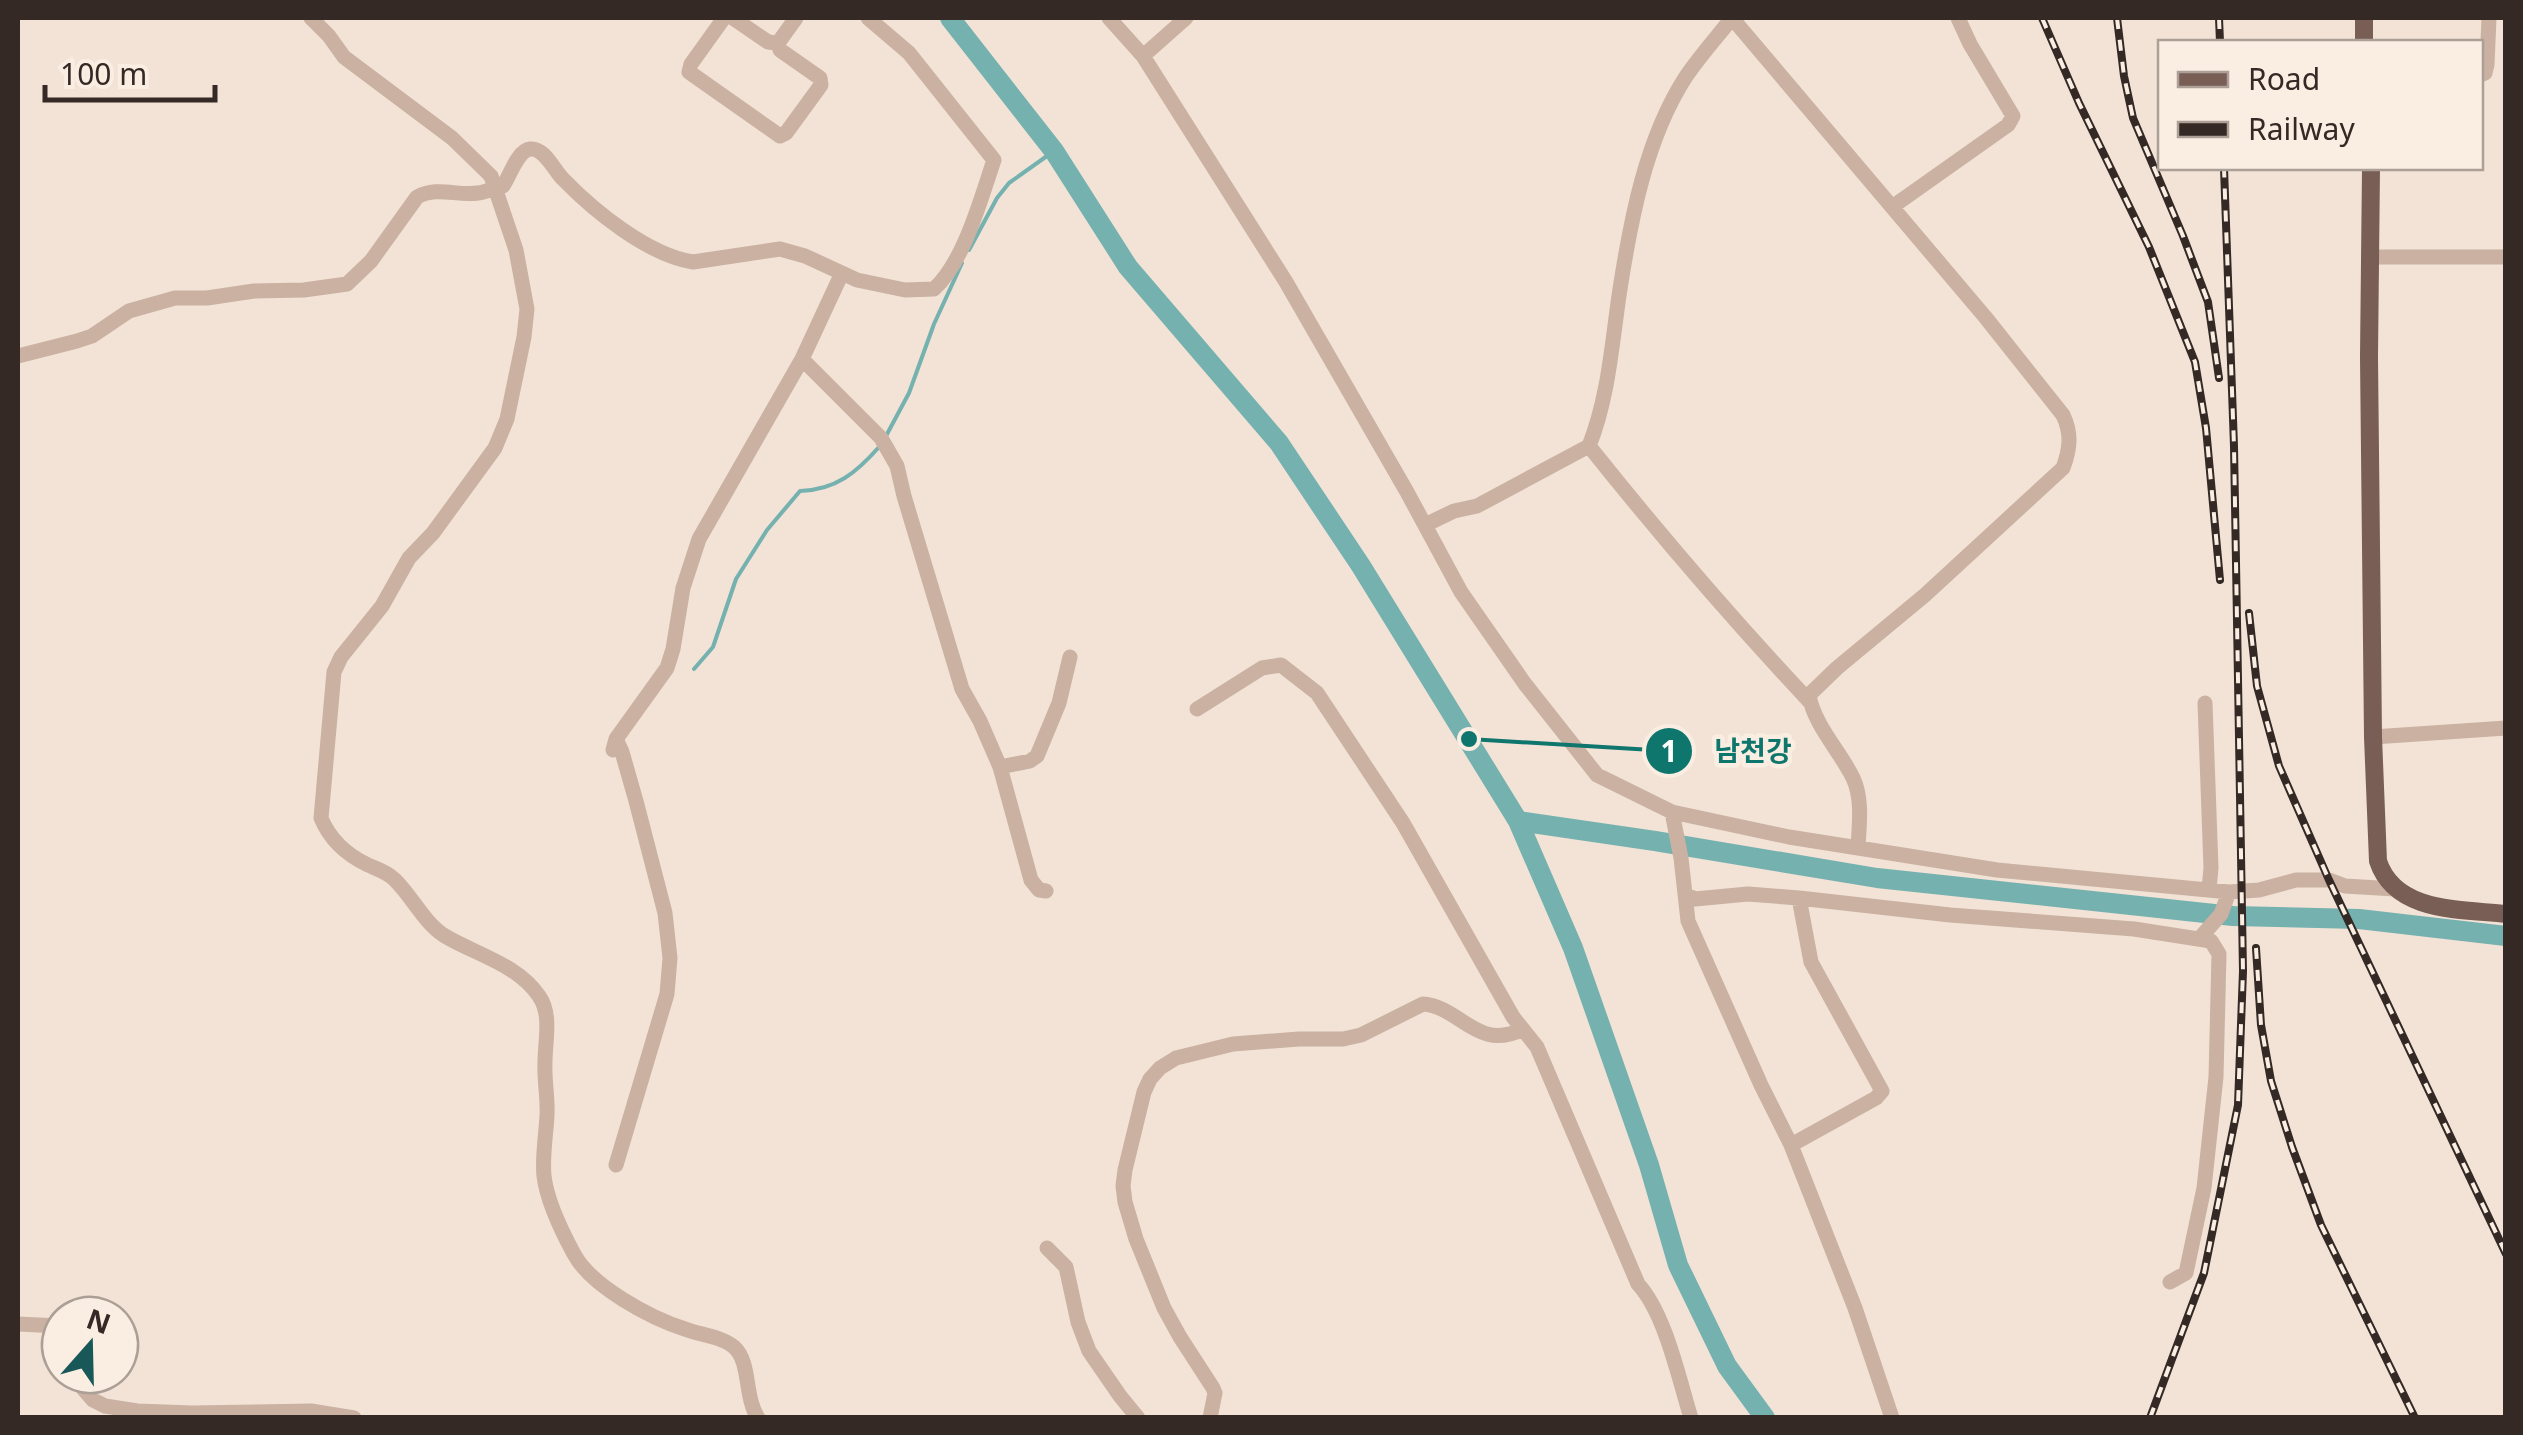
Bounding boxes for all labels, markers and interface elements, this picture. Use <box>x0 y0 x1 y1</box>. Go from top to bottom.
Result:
scale bar <box>45 40 215 102</box>
legend <box>2158 40 2483 170</box>
text: 100 m <box>60 53 147 94</box>
text: Road <box>2248 58 2320 99</box>
text: Railway <box>2248 108 2355 149</box>
callout: 남천강 <box>1644 722 1812 780</box>
text: 1 <box>1660 730 1678 771</box>
text: 남천강 <box>1714 731 1792 769</box>
north arrow <box>40 1295 140 1395</box>
text: N <box>82 1299 116 1342</box>

